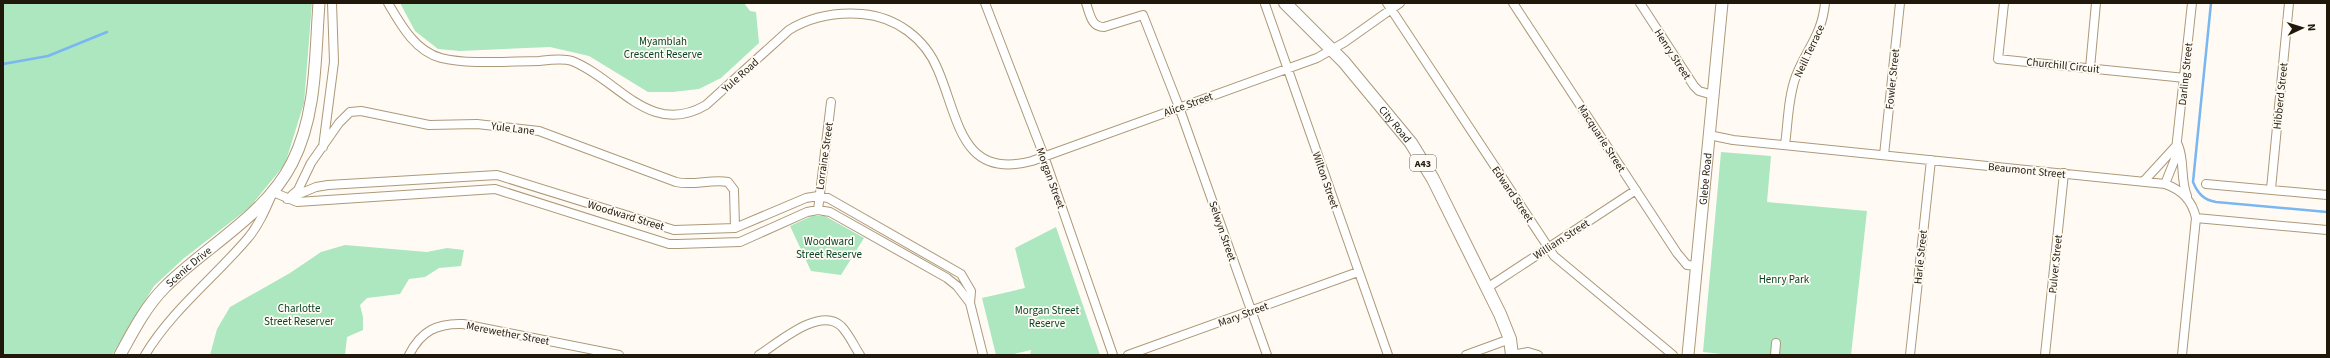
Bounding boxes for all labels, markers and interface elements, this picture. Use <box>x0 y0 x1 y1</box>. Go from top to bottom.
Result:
north arrow <box>2282 8 2322 48</box>
street label: Neill Terrace <box>1791 22 1828 80</box>
text: N <box>2304 23 2319 32</box>
street label: Henry Street <box>1651 26 1695 83</box>
park label: Myamblah Crescent Reserve <box>624 34 703 62</box>
street label: Darling Street <box>2175 42 2196 106</box>
street label: Fowler Street <box>1882 48 1903 110</box>
street label: Churchill Circuit <box>2026 54 2101 77</box>
street label: Yule Road <box>718 55 762 97</box>
street label: Hibberd Street <box>2270 62 2291 130</box>
street label: Alice Street <box>1161 89 1215 120</box>
street label: Macquarie Street <box>1574 102 1629 175</box>
street label: City Road <box>1375 103 1415 146</box>
street label: Yule Lane <box>489 118 536 139</box>
street label: Lorraine Street <box>812 121 837 191</box>
street label: Morgan Street <box>1032 145 1069 211</box>
street label: Wilton Street <box>1309 150 1342 211</box>
street label: Glebe Road <box>1696 152 1716 206</box>
road number: A43 <box>1410 155 1436 171</box>
street label: Beaumont Street <box>1987 159 2067 182</box>
street label: Edward Street <box>1488 163 1537 226</box>
street label: Woodward Street <box>586 197 666 234</box>
street label: Selwyn Street <box>1205 199 1240 264</box>
street label: William Street <box>1530 216 1592 263</box>
street label: Harle Street <box>1910 229 1931 285</box>
park label: Woodward Street Reserve <box>796 234 863 262</box>
street label: Pulver Street <box>2045 234 2066 294</box>
street label: Scenic Drive <box>162 243 215 291</box>
park label: Henry Park <box>1759 272 1810 287</box>
street label: Mary Street <box>1216 298 1271 331</box>
park label: Charlotte Street Reserver <box>264 301 334 329</box>
park label: Morgan Street Reserve <box>1015 303 1079 331</box>
street label: Merewether Street <box>465 318 551 349</box>

